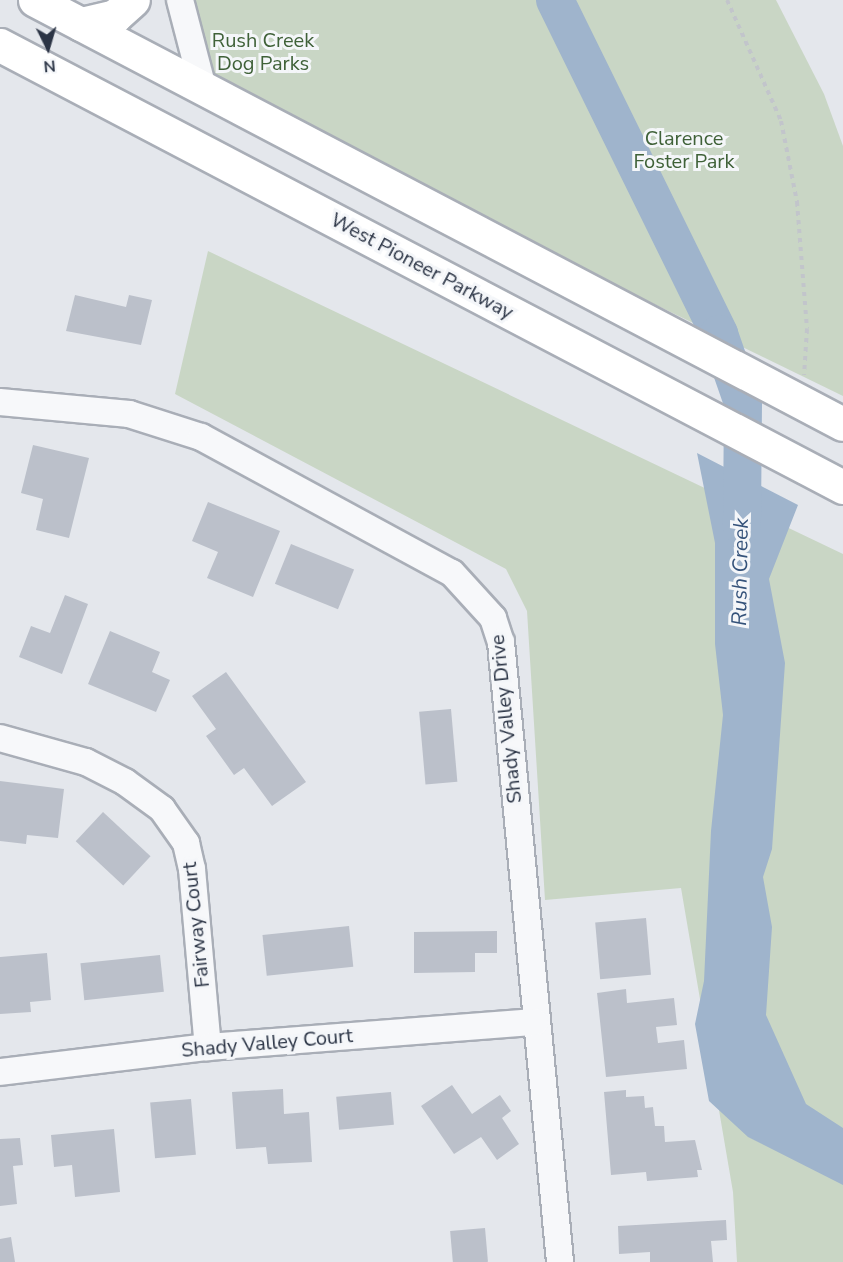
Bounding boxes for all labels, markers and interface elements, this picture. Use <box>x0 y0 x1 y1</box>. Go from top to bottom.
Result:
north arrow <box>18 18 78 78</box>
park label: Rush Creek Dog Parks <box>212 29 314 76</box>
text: N <box>43 54 56 77</box>
park label: Clarence Foster Park <box>634 127 734 174</box>
street label: West Pioneer Parkway <box>327 208 517 324</box>
water label: Rush Creek <box>726 518 754 626</box>
street label: Shady Valley Drive <box>485 633 527 805</box>
street label: Fairway Court <box>177 861 215 989</box>
street label: Shady Valley Court <box>180 1024 354 1062</box>

